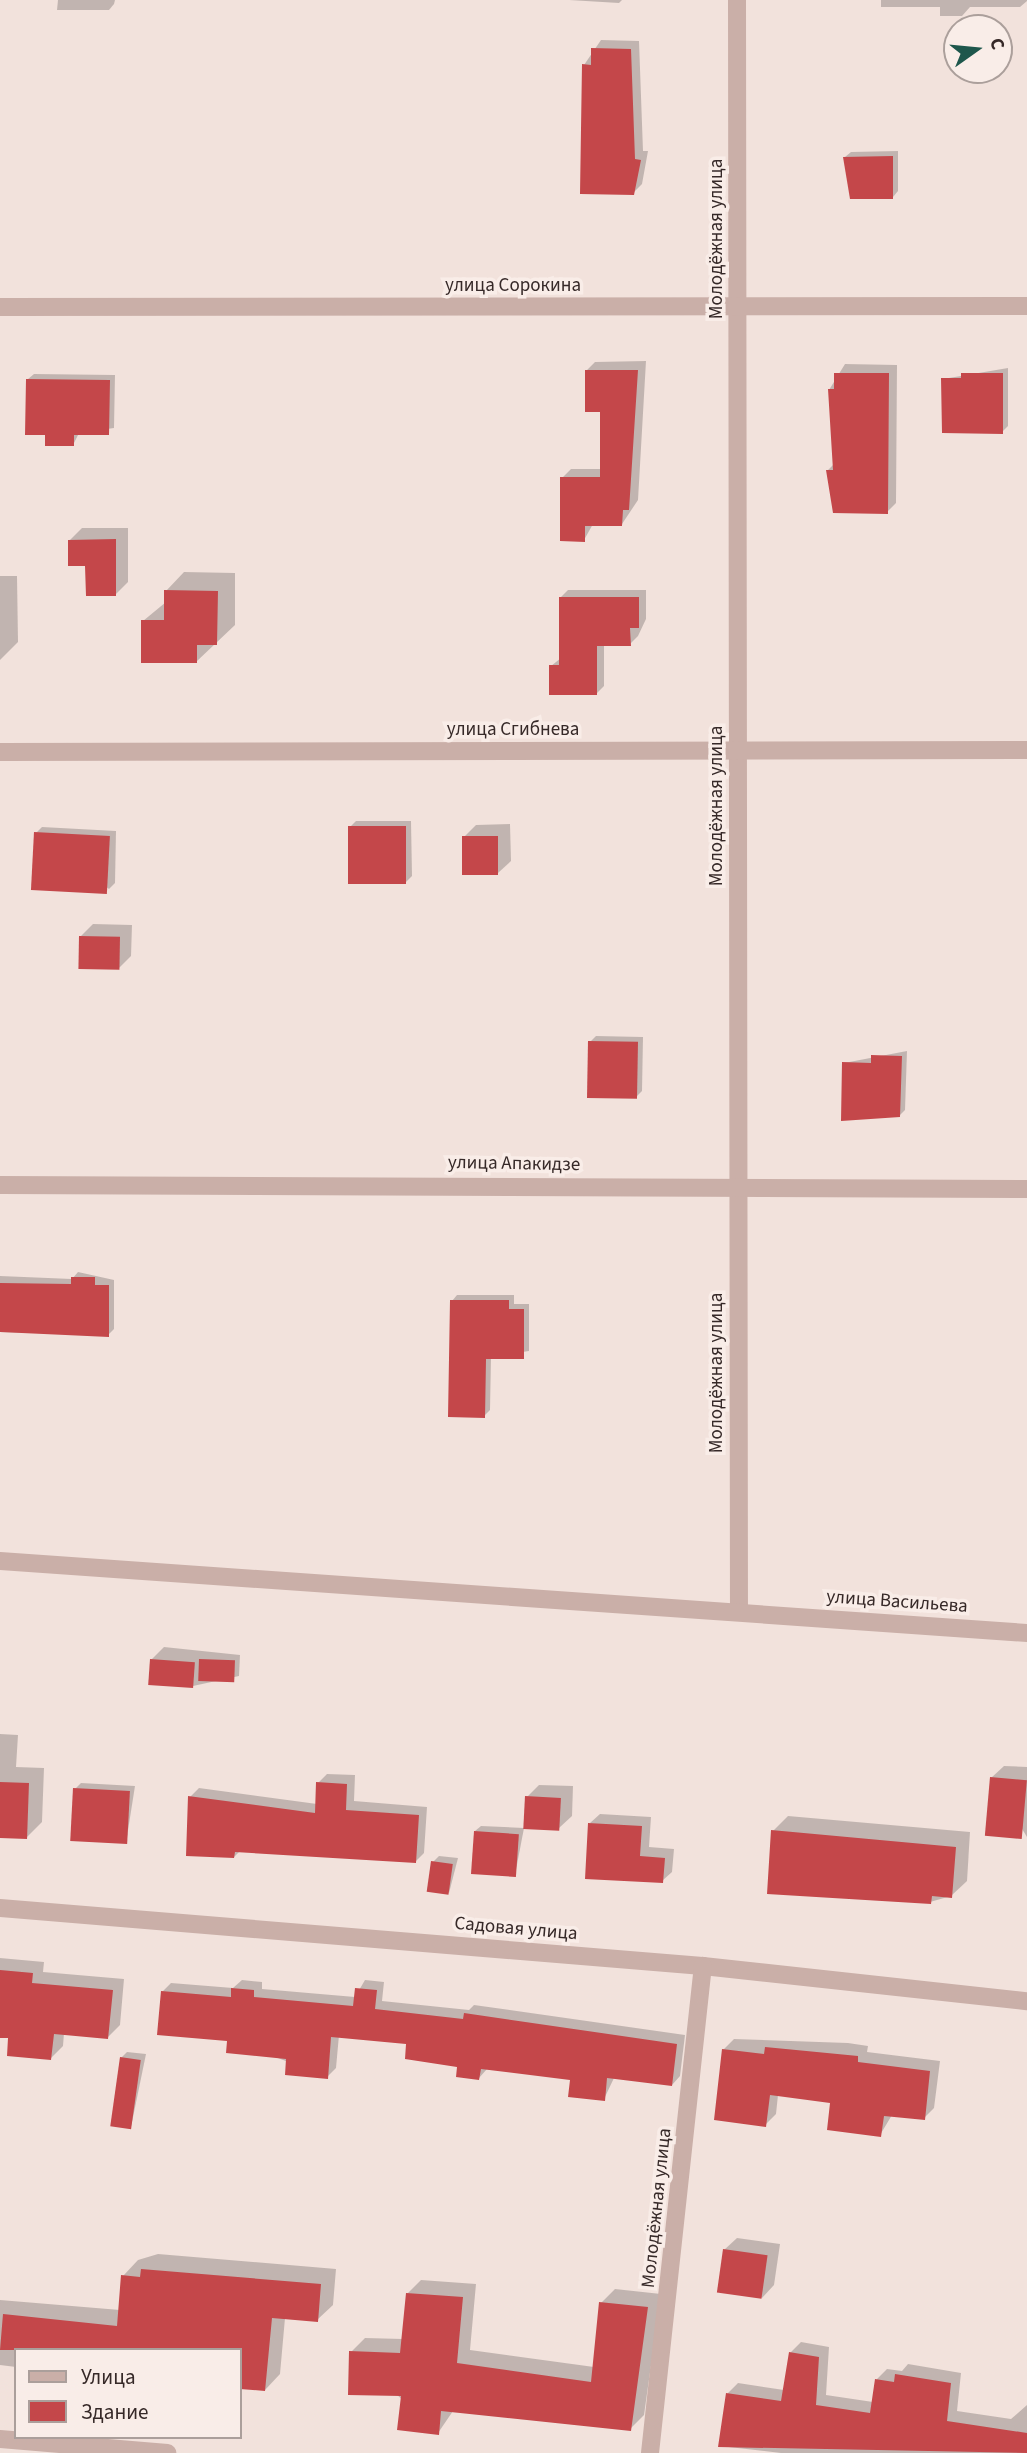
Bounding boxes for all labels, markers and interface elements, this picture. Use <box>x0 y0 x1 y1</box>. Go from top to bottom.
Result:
north arrow <box>943 14 1013 84</box>
text: С <box>982 35 1011 53</box>
street label: Молодёжная улица <box>706 159 728 319</box>
street label: улица Сорокина <box>445 275 581 297</box>
street label: улица Сгибнева <box>447 719 579 741</box>
street label: Молодёжная улица <box>706 726 728 886</box>
street label: улица Апакидзе <box>448 1151 580 1177</box>
street label: Молодёжная улица <box>706 1293 728 1453</box>
street label: улица Васильева <box>825 1586 969 1618</box>
street label: Садовая улица <box>454 1912 578 1946</box>
street label: Молодёжная улица <box>637 2127 677 2289</box>
legend <box>14 2348 242 2439</box>
text: Улица <box>81 2362 136 2392</box>
text: Здание <box>81 2397 149 2427</box>

